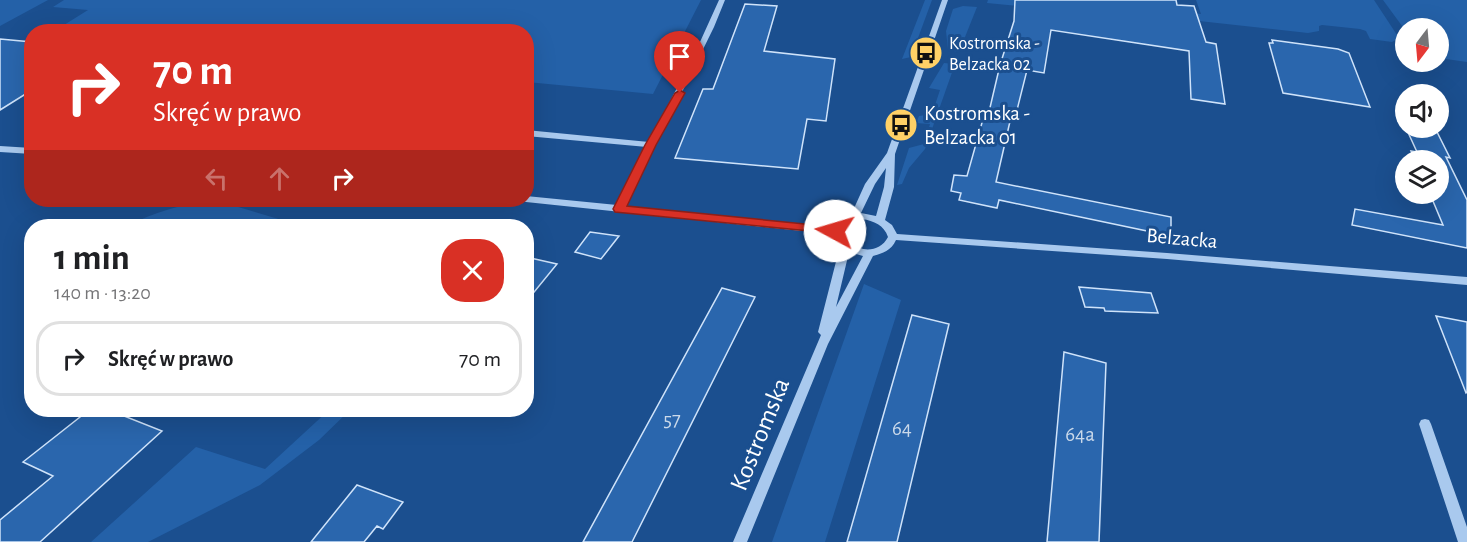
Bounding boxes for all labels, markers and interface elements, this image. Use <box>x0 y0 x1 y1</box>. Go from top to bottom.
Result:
north arrow <box>1395 18 1449 72</box>
map controls <box>1395 18 1449 204</box>
pin <box>654 31 705 93</box>
bus stop icon: Kostromska - Belzacka 02 <box>908 35 944 71</box>
place label: Kostromska - Belzacka 02 <box>949 35 1040 74</box>
icon: arrive <box>663 40 696 73</box>
icon: right <box>54 48 132 126</box>
text: 70 m <box>153 50 233 92</box>
button: sound <box>1395 84 1449 138</box>
text: Skręć w prawo <box>153 99 302 126</box>
place label: Kostromska - Belzacka 01 <box>924 103 1030 148</box>
bus stop icon: Kostromska - Belzacka 01 <box>883 107 919 143</box>
button: layers <box>1395 150 1449 204</box>
icon: left <box>200 162 233 195</box>
icon: ahead <box>263 162 296 195</box>
icon: right <box>326 162 359 195</box>
position arrow <box>803 199 867 263</box>
street label: Belzacka <box>1146 225 1219 252</box>
button: close <box>441 239 504 302</box>
text: 1 min <box>54 240 130 276</box>
text: 140 m · 13:20 <box>54 283 151 303</box>
icon: right <box>57 342 90 375</box>
text: Skręć w prawo <box>108 348 233 370</box>
text: 70 m <box>459 348 501 370</box>
street label: Kostromska <box>726 374 794 494</box>
house number: 57 <box>663 409 681 430</box>
house number: 64 <box>892 418 912 439</box>
house number: 64a <box>1065 424 1095 445</box>

